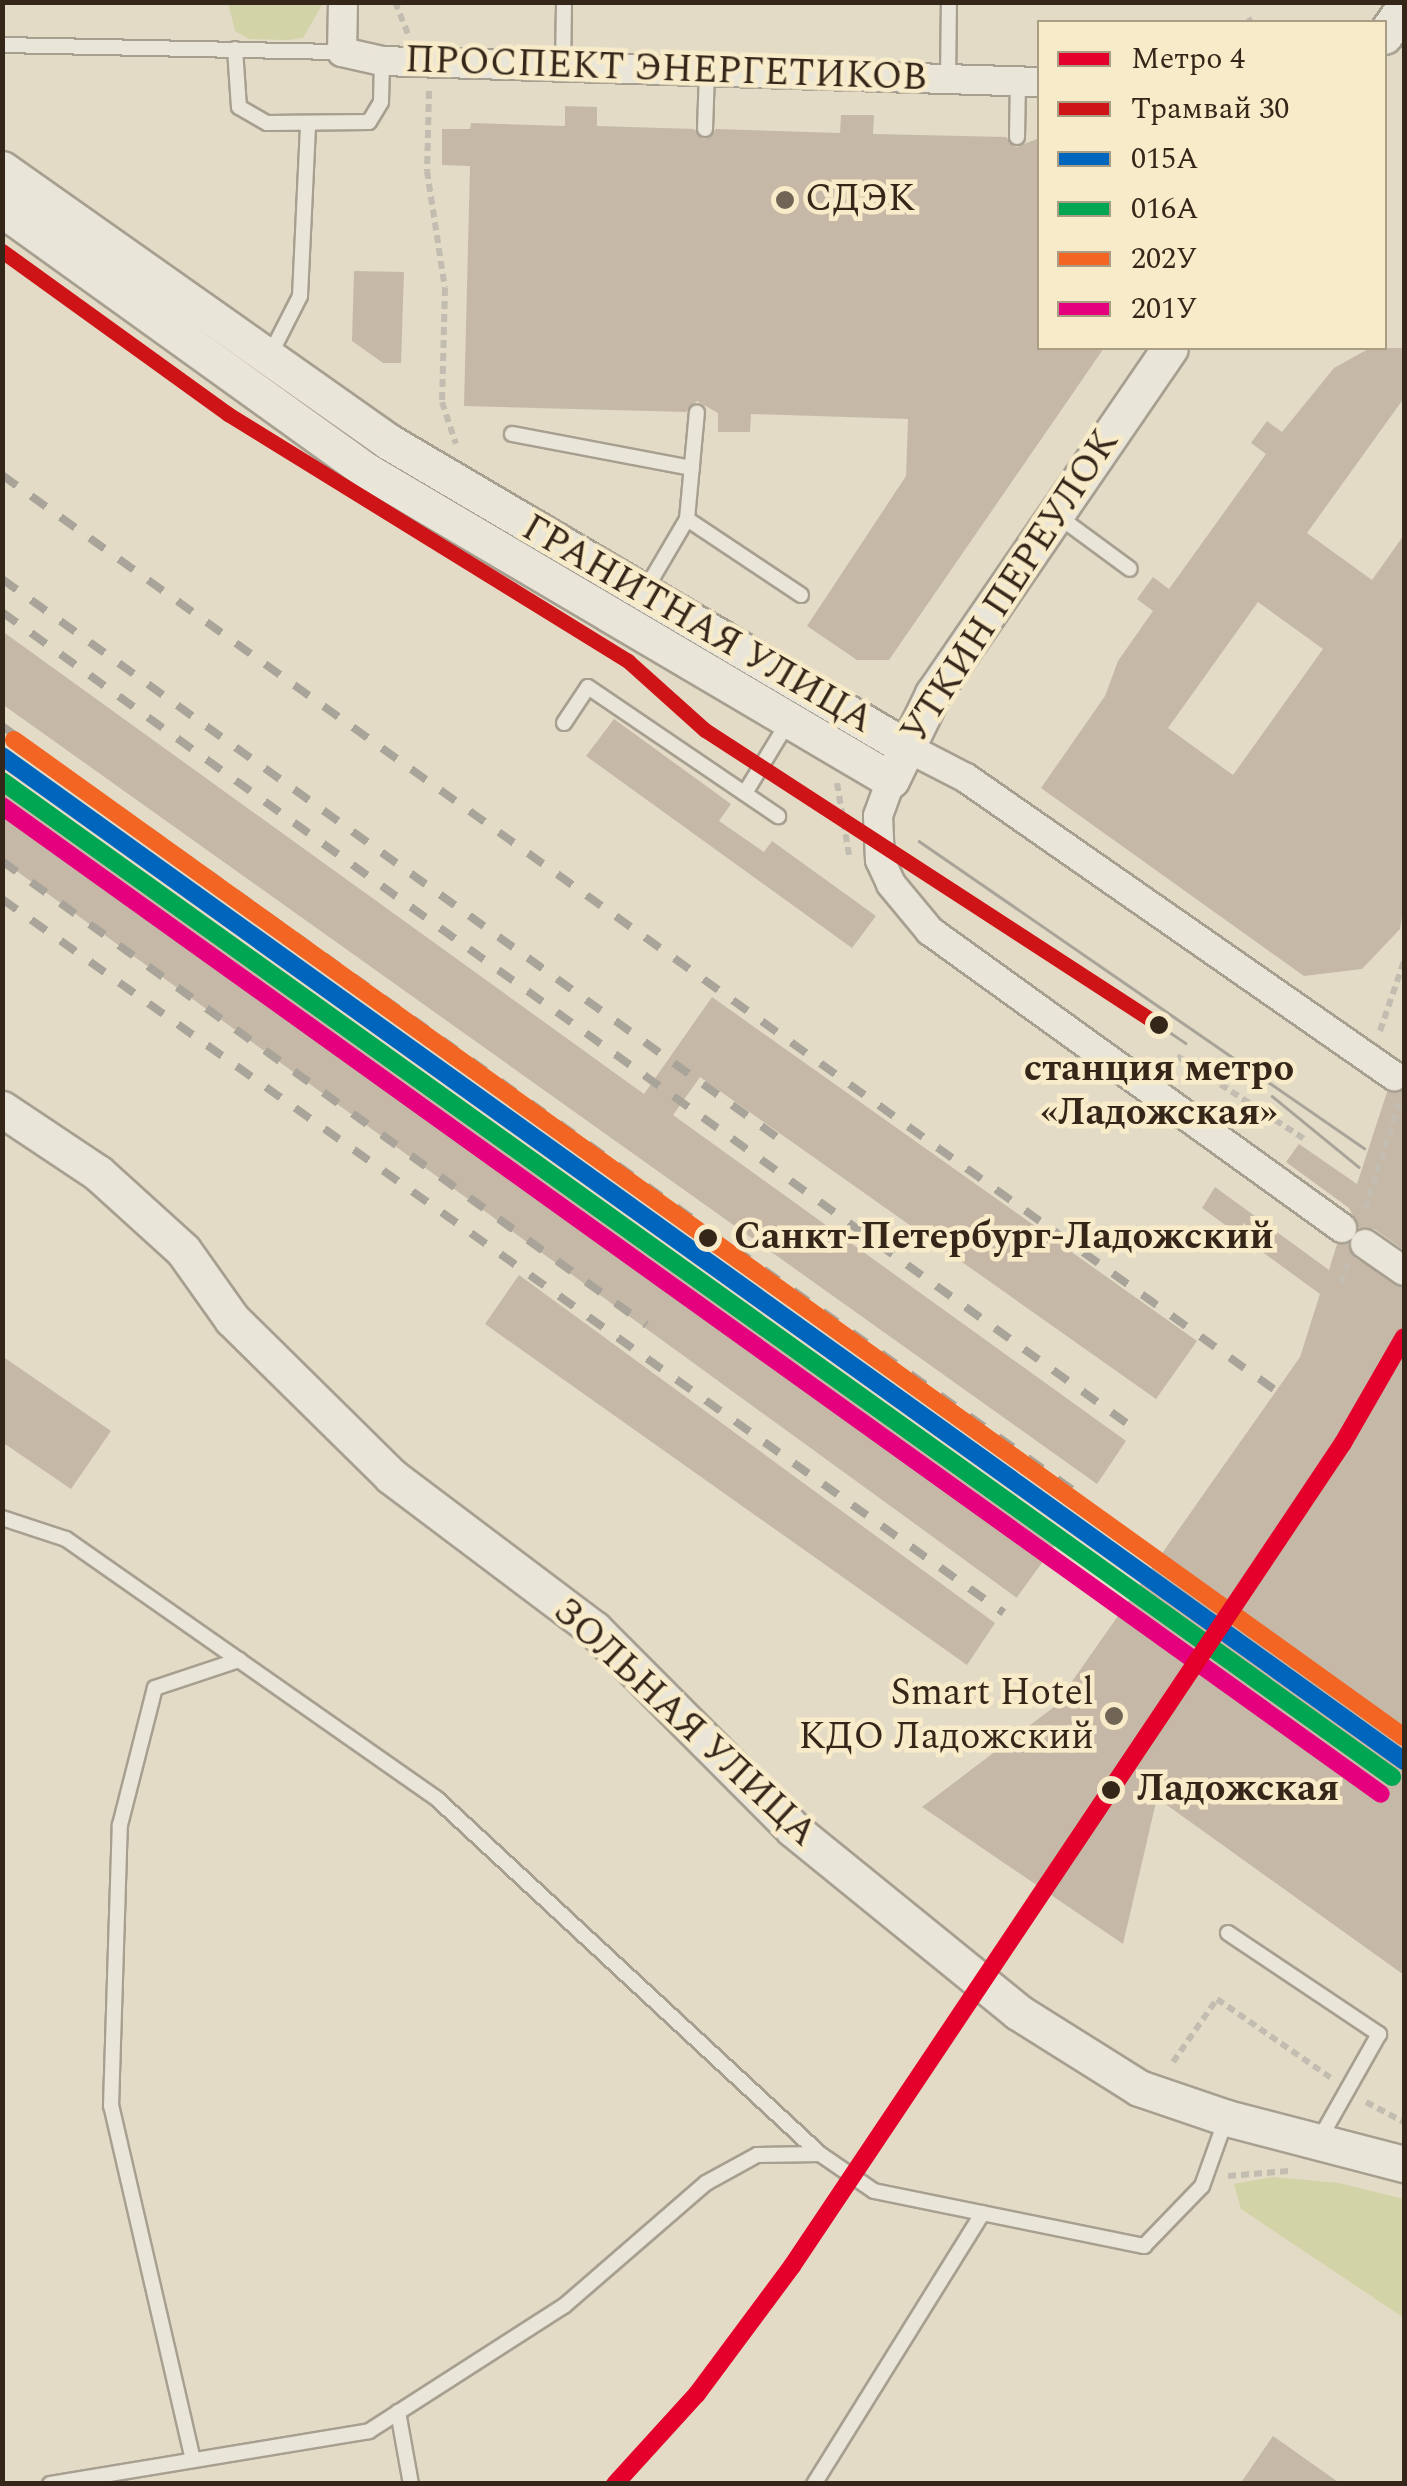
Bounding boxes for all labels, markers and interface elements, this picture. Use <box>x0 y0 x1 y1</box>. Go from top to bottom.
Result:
legend <box>1037 20 1387 350</box>
text: Метро 4 <box>1131 36 1245 82</box>
street label: ПРОСПЕКТ ЭНЕРГЕТИКОВ <box>404 38 928 102</box>
text: Трамвай 30 <box>1131 86 1289 132</box>
text: 015А <box>1131 136 1199 182</box>
place label: СДЭК <box>805 177 915 223</box>
text: 016А <box>1131 186 1199 232</box>
marker: СДЭК <box>774 189 796 211</box>
text: 202У <box>1131 236 1197 282</box>
text: 201У <box>1131 286 1197 332</box>
street label: УТКИН ПЕРЕУЛОК <box>893 422 1129 752</box>
street label: ГРАНИТНАЯ УЛИЦА <box>513 506 881 744</box>
marker: станция метро «Ладожская» <box>1142 1008 1176 1042</box>
place label: станция метро «Ладожская» <box>1024 1047 1294 1136</box>
place label: Санкт-Петербург-Ладожский <box>734 1215 1274 1261</box>
marker: Санкт-Петербург-Ладожский <box>691 1221 725 1255</box>
street label: ЗОЛЬНАЯ УЛИЦА <box>543 1589 825 1857</box>
place label: Smart Hotel КДО Ладожский <box>799 1671 1094 1760</box>
marker: Smart Hotel КДО Ладожский <box>1103 1705 1125 1727</box>
place label: Ладожская <box>1137 1767 1339 1813</box>
marker: Ладожская <box>1094 1773 1128 1807</box>

